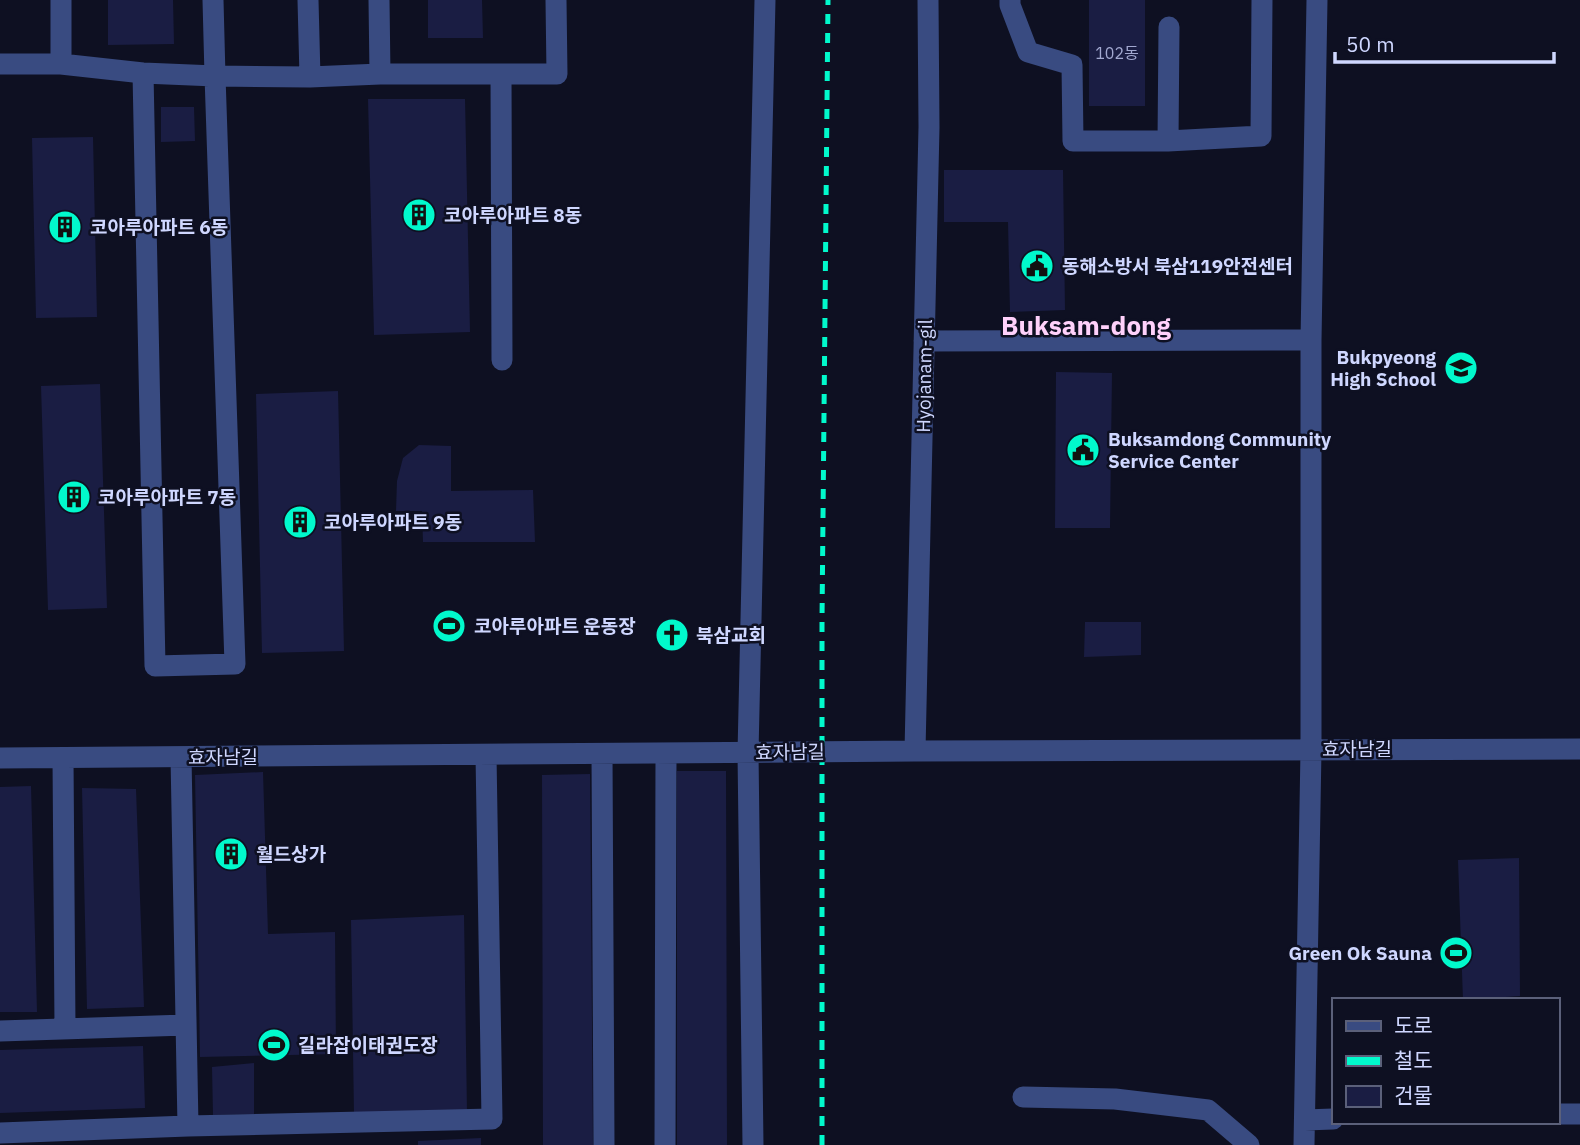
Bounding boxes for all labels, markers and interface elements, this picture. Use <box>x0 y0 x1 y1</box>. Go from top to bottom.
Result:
scale bar <box>1335 21 1554 65</box>
text: 50 m <box>1346 30 1395 58</box>
house number: 102동 <box>1095 43 1139 63</box>
building icon: 코아루아파트 8동 <box>400 196 438 234</box>
place label: 코아루아파트 8동 <box>444 203 582 227</box>
building icon: 코아루아파트 6동 <box>46 208 84 246</box>
place label: 코아루아파트 6동 <box>90 215 228 239</box>
public building icon: 동해소방서 북삼119안전센터 <box>1018 247 1056 285</box>
place label: 동해소방서 북삼119안전센터 <box>1062 254 1293 278</box>
district label: Buksam-dong <box>1001 308 1172 342</box>
street label: Hyojanam-gil <box>911 319 937 433</box>
place label: Bukpyeong High School <box>1330 345 1437 391</box>
school or university icon: Bukpyeong High School <box>1442 349 1480 387</box>
place label: Buksamdong Community Service Center <box>1108 427 1332 473</box>
public building icon: Buksamdong Community Service Center <box>1064 431 1102 469</box>
building icon: 코아루아파트 7동 <box>55 478 93 516</box>
place label: 코아루아파트 7동 <box>98 485 236 509</box>
building icon: 코아루아파트 9동 <box>281 503 319 541</box>
place label: 코아루아파트 9동 <box>324 510 462 534</box>
sports icon: 코아루아파트 운동장 <box>430 607 468 645</box>
place label: 코아루아파트 운동장 <box>474 614 636 638</box>
church icon: 북삼교회 <box>653 616 691 654</box>
place label: 북삼교회 <box>696 623 766 647</box>
street label: 효자남길 <box>1322 737 1392 761</box>
street label: 효자남길 <box>755 739 825 765</box>
street label: 효자남길 <box>188 745 258 769</box>
building icon: 월드상가 <box>212 835 250 873</box>
place label: 월드상가 <box>256 842 326 866</box>
sports icon: Green Ok Sauna <box>1437 934 1475 972</box>
place label: Green Ok Sauna <box>1288 941 1432 965</box>
legend <box>1332 998 1559 1124</box>
text: 도로 <box>1394 1011 1433 1039</box>
sports icon: 길라잡이태권도장 <box>255 1026 293 1064</box>
place label: 길라잡이태권도장 <box>298 1033 438 1057</box>
text: 철도 <box>1394 1046 1433 1074</box>
text: 건물 <box>1394 1081 1433 1109</box>

